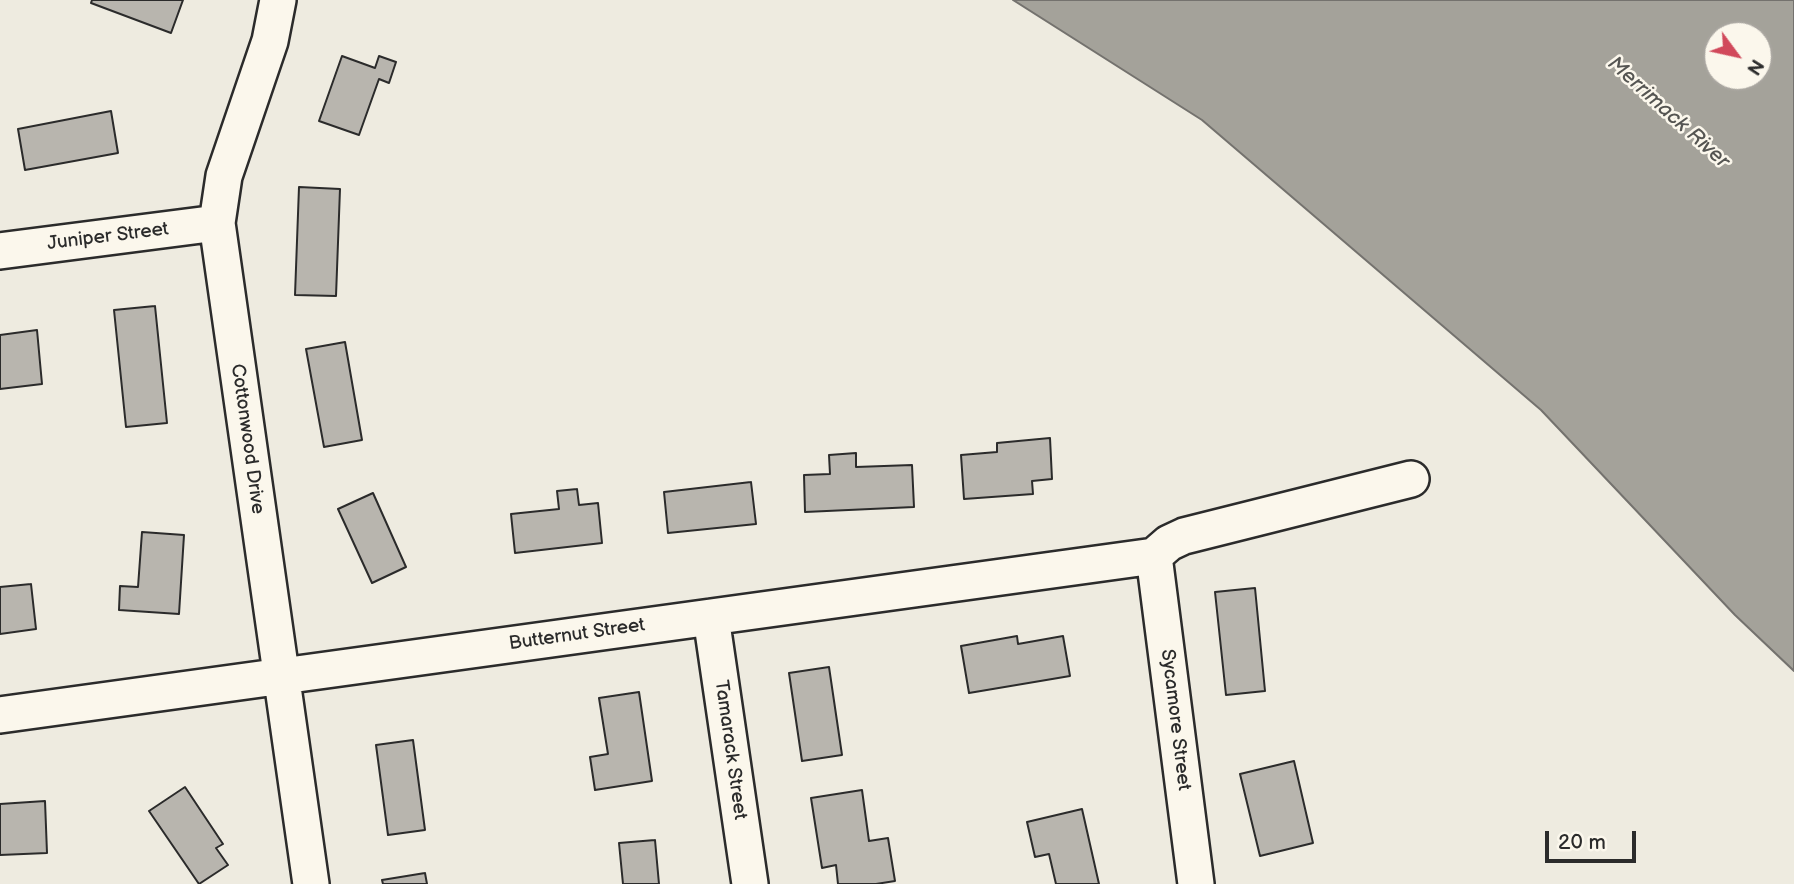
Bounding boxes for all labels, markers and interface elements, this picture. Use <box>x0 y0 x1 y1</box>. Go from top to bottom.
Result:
north arrow <box>1703 21 1773 91</box>
water label: Merrimack River <box>1602 52 1734 174</box>
text: N <box>1741 54 1768 79</box>
street label: Juniper Street <box>46 218 170 256</box>
street label: Cottonwood Drive <box>225 362 269 516</box>
street label: Butternut Street <box>508 614 646 656</box>
street label: Sycamore Street <box>1155 648 1195 792</box>
street label: Tamarack Street <box>709 679 751 821</box>
scale bar <box>1549 818 1640 862</box>
text: 20 m <box>1558 830 1606 855</box>

